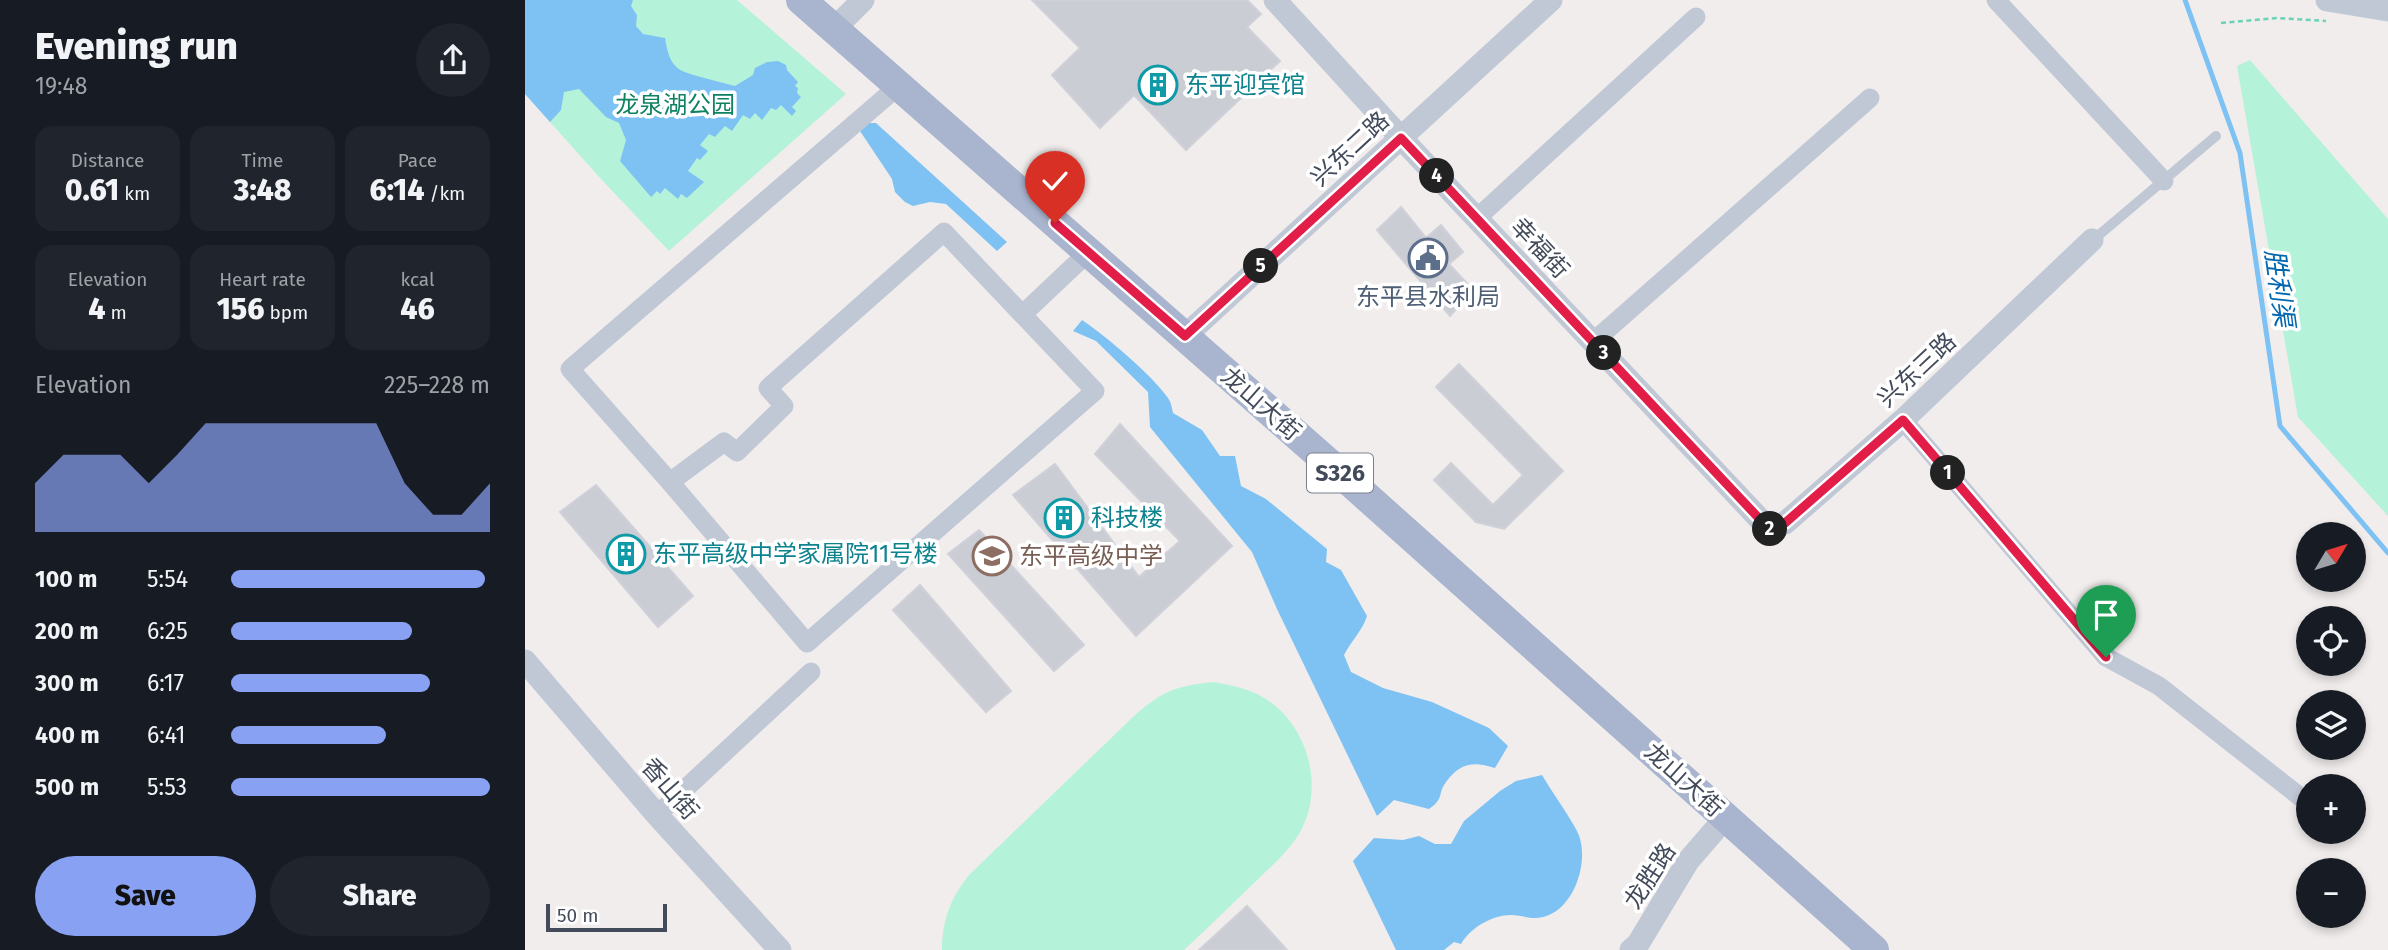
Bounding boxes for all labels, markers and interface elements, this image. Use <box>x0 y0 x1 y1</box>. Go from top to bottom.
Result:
text: Evening run <box>35 23 238 69</box>
button: share <box>416 23 490 97</box>
building icon: 东平迎宾馆 <box>1137 64 1179 106</box>
place label: 东平迎宾馆 <box>1185 71 1305 99</box>
text: 19:48 <box>35 72 87 100</box>
park label: 龙泉湖公园 <box>615 91 735 119</box>
street label: 兴东二路 <box>1305 106 1395 192</box>
text: Distance <box>71 149 144 172</box>
text: Time <box>242 149 283 172</box>
text: Pace <box>398 149 437 172</box>
pin <box>1025 151 1085 223</box>
pin: 4 <box>1419 158 1455 194</box>
icon: check <box>1036 162 1074 200</box>
text: 4 <box>1431 164 1442 187</box>
text: 0.61 <box>65 172 119 208</box>
text: 3:48 <box>234 172 291 208</box>
text: 6:14 <box>370 172 424 208</box>
text: km <box>119 182 150 205</box>
text: /km <box>424 182 465 205</box>
street label: 幸福街 <box>1505 212 1575 284</box>
public building icon: 东平县水利局 <box>1407 237 1449 279</box>
water label: 胜利渠 <box>2258 247 2300 333</box>
pin: 5 <box>1243 248 1279 284</box>
text: 5 <box>1255 254 1266 277</box>
text: Elevation <box>68 268 147 291</box>
text: Heart rate <box>219 268 306 291</box>
text: kcal <box>400 268 435 291</box>
place label: 东平县水利局 <box>1356 283 1500 311</box>
text: 4 <box>88 291 105 327</box>
text: 156 <box>217 291 264 327</box>
text: 46 <box>400 291 435 327</box>
text: m <box>105 301 127 324</box>
text: bpm <box>264 301 308 324</box>
street label: 兴东三路 <box>1872 327 1962 413</box>
pin: 3 <box>1587 336 1621 370</box>
text: 3 <box>1599 341 1608 364</box>
street label: 龙山大街 <box>1216 362 1306 446</box>
text: Elevation <box>35 371 131 399</box>
text: 225–228 m <box>384 371 490 399</box>
road number: S326 <box>1307 453 1373 492</box>
pin: 1 <box>1931 456 1965 490</box>
text: 1 <box>1943 461 1952 484</box>
building icon: 科技楼 <box>1043 497 1085 539</box>
place label: 科技楼 <box>1091 504 1163 532</box>
pin: 2 <box>1753 512 1787 546</box>
text: 2 <box>1765 517 1774 540</box>
north arrow <box>2296 522 2366 592</box>
map controls <box>2296 522 2366 928</box>
building icon: 东平高级中学家属院11号楼 <box>605 533 647 575</box>
school or university icon: 东平高级中学 <box>971 535 1013 577</box>
place label: 东平高级中学家属院11号楼 <box>653 540 937 568</box>
place label: 东平高级中学 <box>1019 542 1163 570</box>
text: 100 m <box>35 565 97 593</box>
text: 5:54 <box>147 565 188 593</box>
pin <box>2076 585 2136 657</box>
icon: arrive <box>2087 596 2125 634</box>
button: locate <box>2296 606 2366 676</box>
text: 200 m <box>35 617 99 645</box>
text: 6:25 <box>147 617 188 645</box>
text: 300 m <box>35 669 99 697</box>
text: 6:17 <box>147 669 184 697</box>
button: layers <box>2296 690 2366 760</box>
text: 400 m <box>35 721 100 749</box>
text: 6:41 <box>147 721 186 749</box>
street label: 龙山大街 <box>1639 737 1729 823</box>
street label: 香山街 <box>636 753 704 825</box>
text: 500 m <box>35 773 99 801</box>
text: 5:53 <box>147 773 187 801</box>
button: + <box>2296 774 2366 844</box>
street label: 龙胜路 <box>1619 838 1681 914</box>
button: Save <box>35 856 256 936</box>
button: Share <box>270 856 490 936</box>
button: − <box>2296 858 2366 928</box>
scale bar <box>546 901 667 933</box>
text: 50 m <box>557 904 598 927</box>

